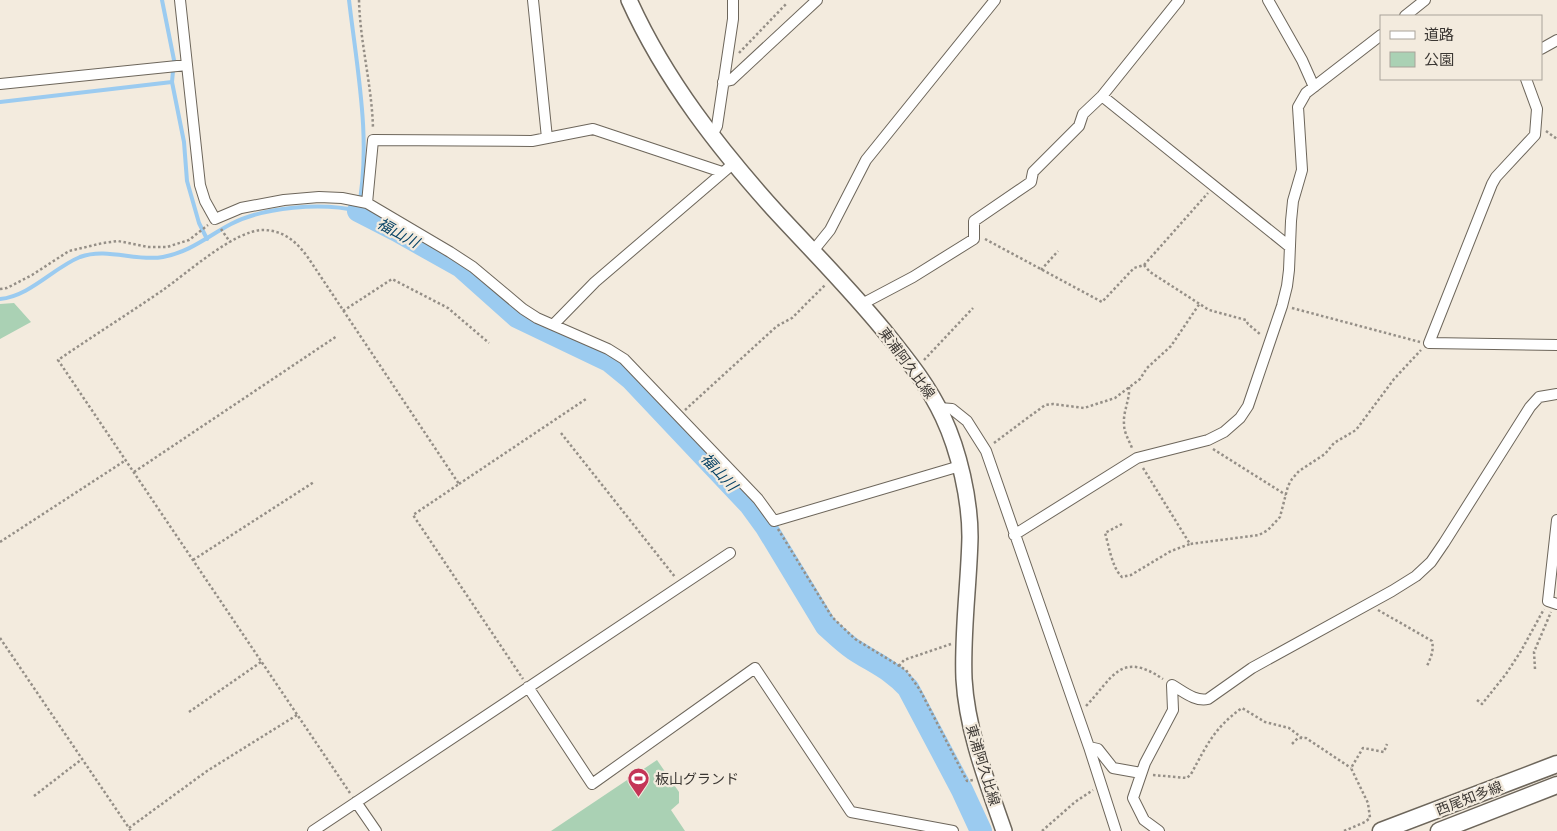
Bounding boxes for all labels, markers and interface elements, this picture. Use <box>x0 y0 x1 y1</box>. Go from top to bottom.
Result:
legend <box>1380 15 1542 80</box>
text: 道路 <box>1424 25 1454 45</box>
text: 公園 <box>1424 50 1454 70</box>
water label: 福山川 <box>373 213 424 254</box>
street label: 東浦阿久比線 <box>874 324 939 403</box>
water label: 福山川 <box>696 449 743 497</box>
street label: 東浦阿久比線 <box>961 722 1004 808</box>
sports icon: 板山グランド <box>627 767 651 798</box>
place label: 板山グランド <box>655 770 739 789</box>
street label: 西尾知多線 <box>1433 777 1505 820</box>

